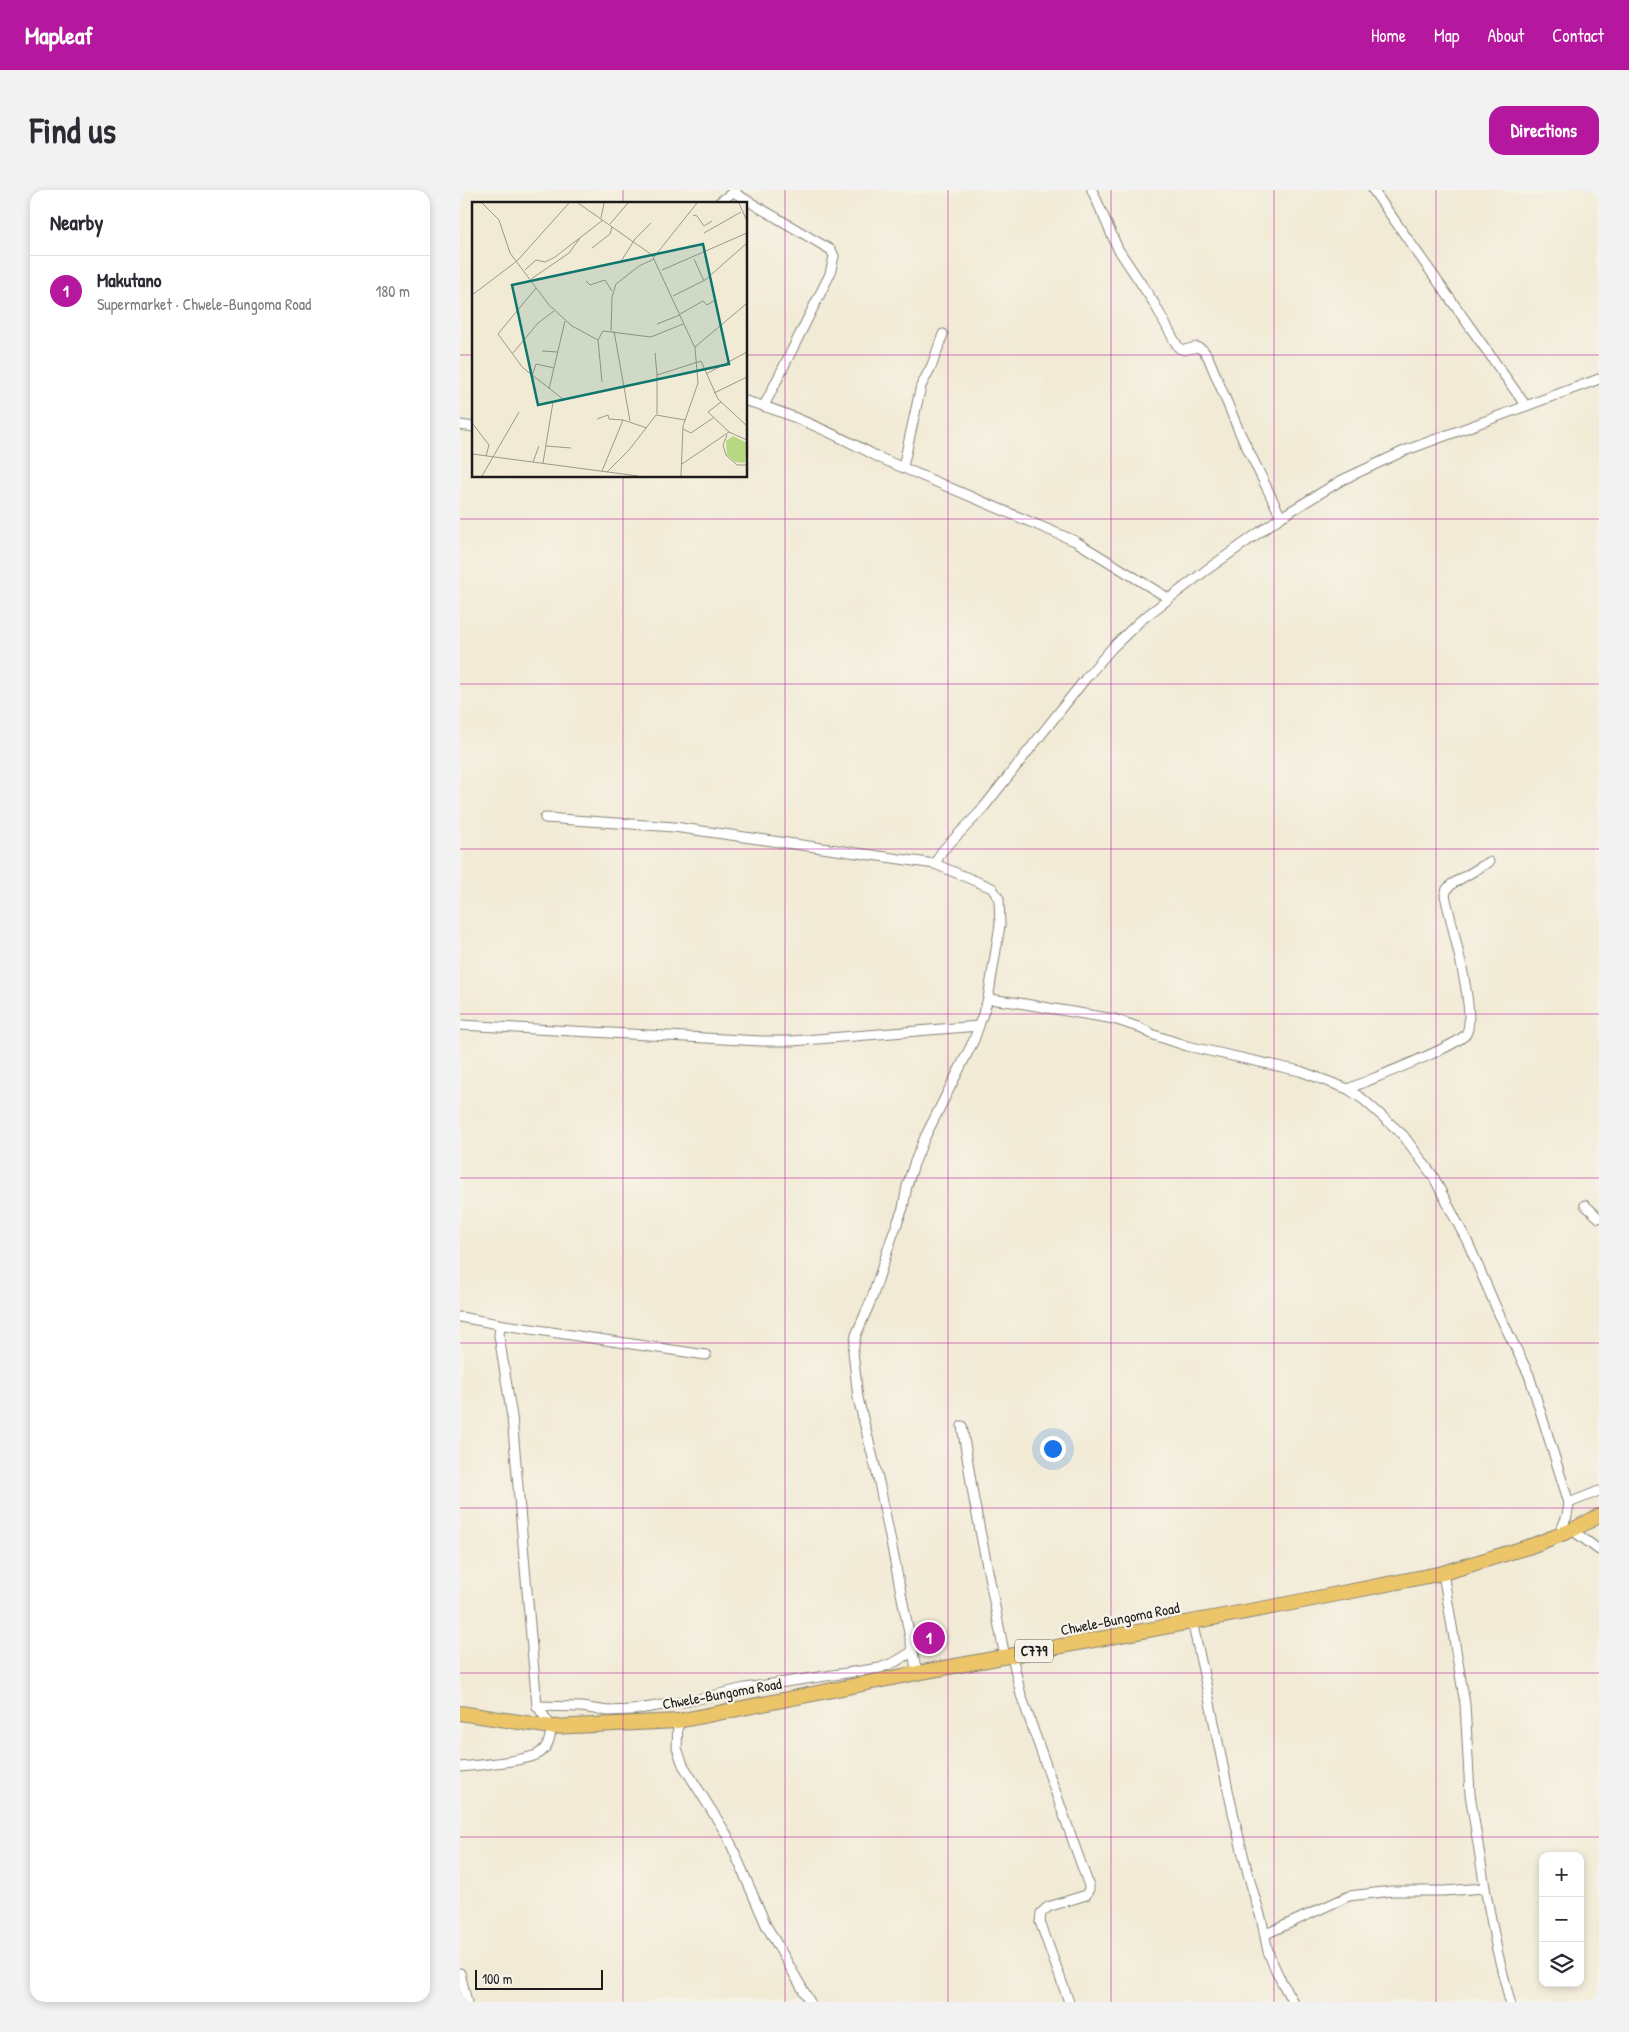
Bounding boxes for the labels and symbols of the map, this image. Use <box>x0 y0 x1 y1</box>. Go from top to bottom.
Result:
inset map <box>472 202 748 478</box>
your location <box>1040 1436 1066 1462</box>
street label: Chwele-Bungoma Road <box>1059 1597 1181 1640</box>
pin: 1 <box>913 1619 945 1657</box>
road number: C779 <box>1015 1640 1053 1662</box>
street label: Chwele-Bungoma Road <box>661 1673 783 1714</box>
scale bar <box>475 1967 602 1990</box>

